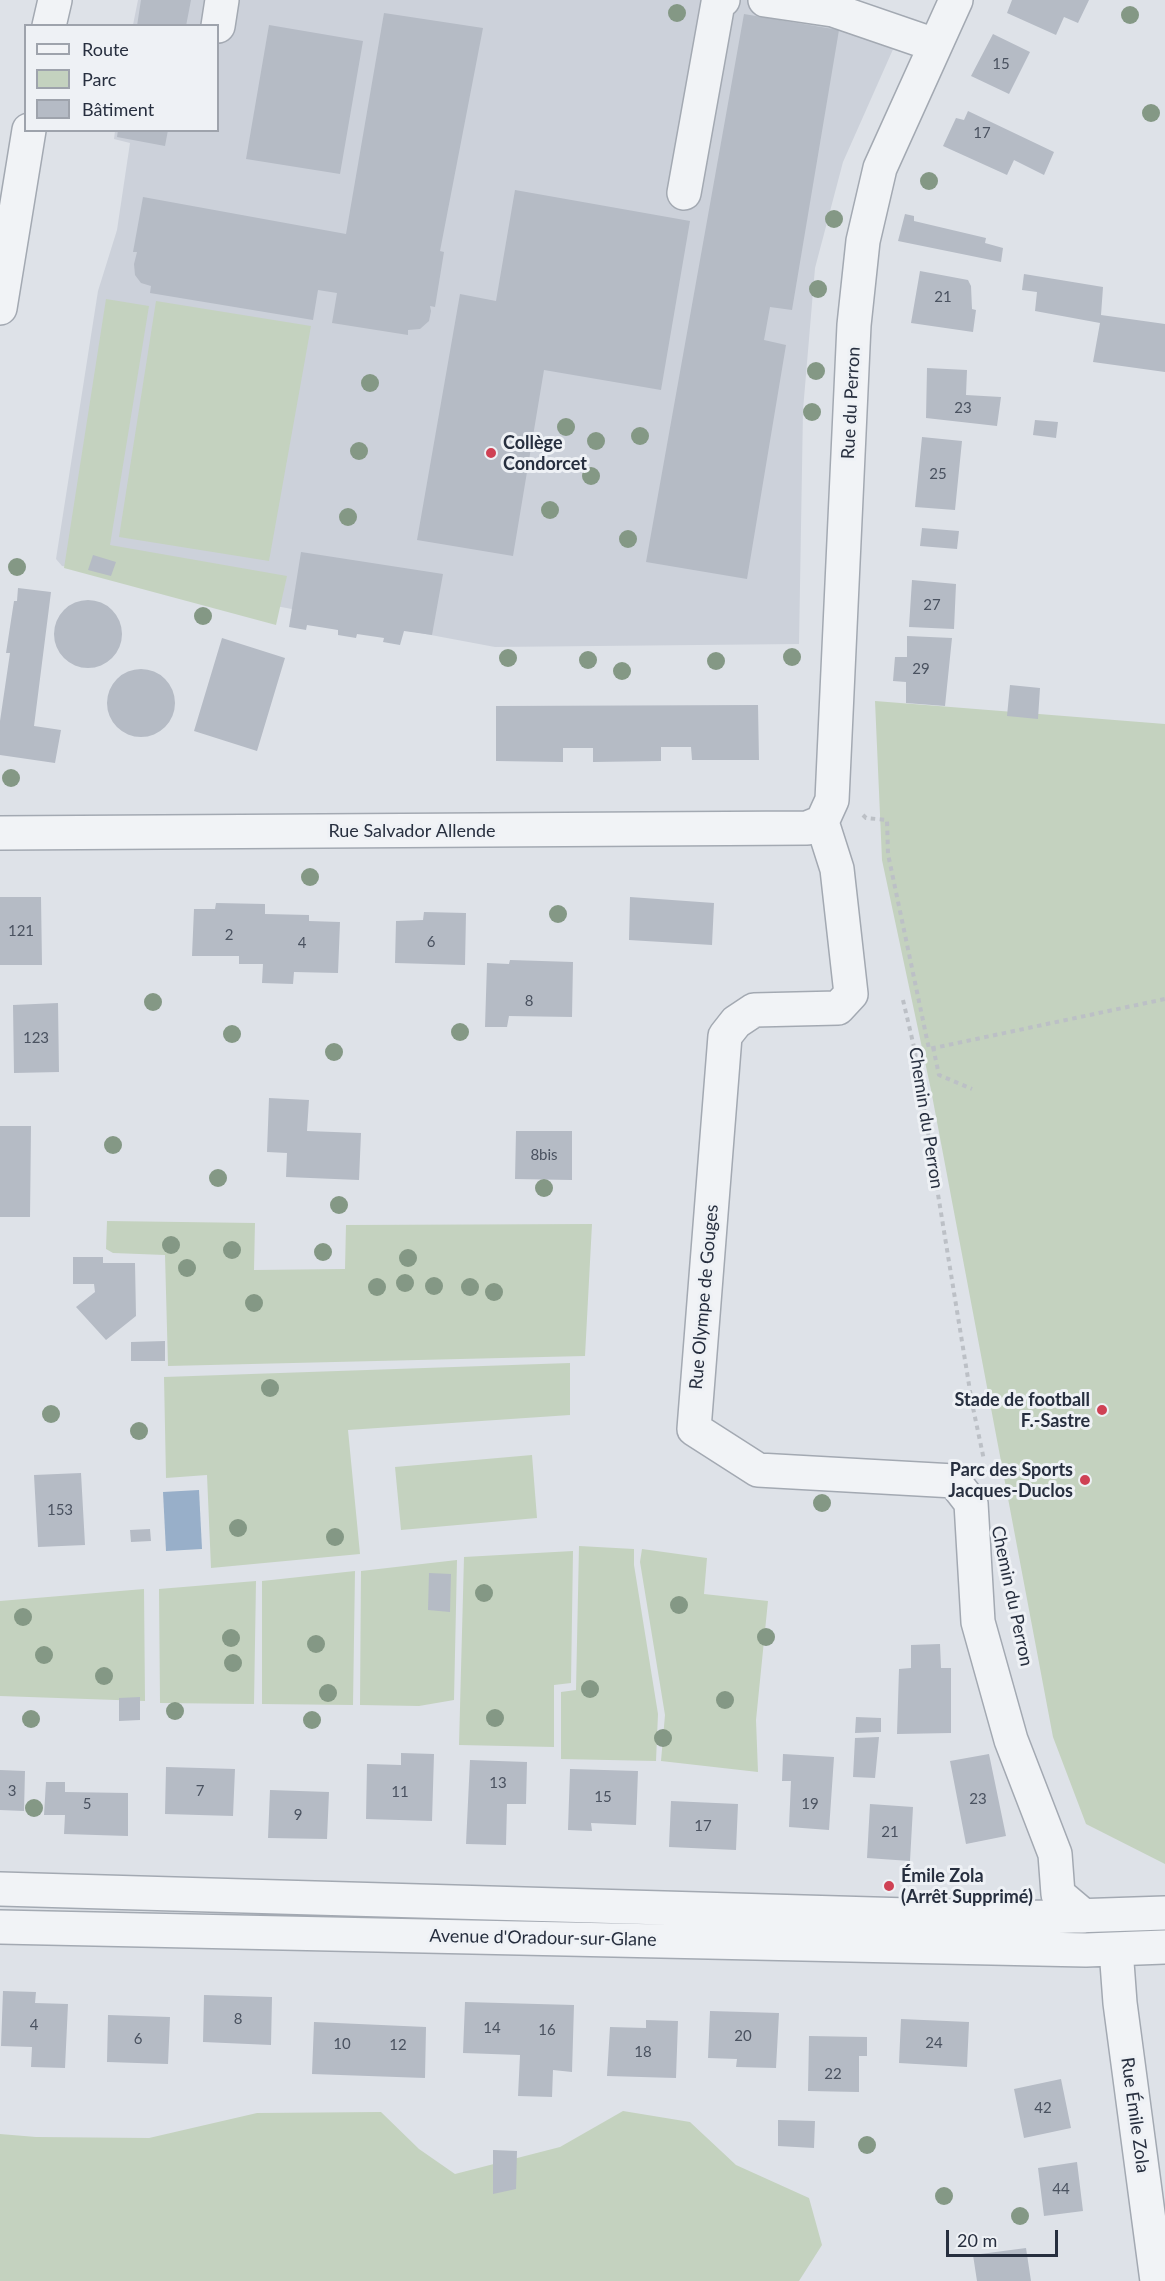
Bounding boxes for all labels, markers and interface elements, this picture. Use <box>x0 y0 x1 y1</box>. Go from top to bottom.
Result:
legend <box>24 24 219 132</box>
text: Route <box>82 38 129 60</box>
house number: 15 <box>992 55 1010 73</box>
text: Parc <box>82 68 116 90</box>
text: Bâtiment <box>82 98 154 120</box>
house number: 17 <box>973 124 991 142</box>
house number: 21 <box>934 288 952 306</box>
street label: Rue du Perron <box>837 346 865 460</box>
house number: 23 <box>954 399 972 417</box>
place label: Collège Condorcet <box>503 432 587 474</box>
marker: Collège Condorcet <box>484 446 498 460</box>
house number: 25 <box>929 465 947 483</box>
house number: 27 <box>923 596 941 614</box>
house number: 29 <box>912 660 930 678</box>
street label: Rue Salvador Allende <box>328 820 496 842</box>
house number: 121 <box>8 922 34 940</box>
house number: 2 <box>225 926 233 944</box>
house number: 6 <box>427 933 435 951</box>
house number: 4 <box>298 934 306 952</box>
house number: 8 <box>525 992 533 1010</box>
house number: 123 <box>23 1029 49 1047</box>
street label: Chemin du Perron <box>904 1046 948 1190</box>
house number: 8bis <box>530 1146 558 1164</box>
street label: Rue Olympe de Gouges <box>685 1204 723 1390</box>
place label: Stade de football F.-Sastre <box>955 1389 1090 1432</box>
marker: Stade de football F.-Sastre <box>1095 1403 1109 1417</box>
place label: Parc des Sports Jacques-Duclos <box>948 1459 1073 1502</box>
marker: Parc des Sports Jacques-Duclos <box>1078 1473 1092 1487</box>
house number: 153 <box>47 1501 73 1519</box>
street label: Chemin du Perron <box>987 1524 1037 1668</box>
house number: 13 <box>489 1774 507 1792</box>
house number: 3 <box>8 1782 16 1800</box>
house number: 7 <box>196 1782 204 1800</box>
house number: 11 <box>391 1783 409 1801</box>
house number: 15 <box>594 1788 612 1806</box>
house number: 23 <box>969 1790 987 1808</box>
house number: 5 <box>83 1795 91 1813</box>
house number: 19 <box>801 1795 819 1813</box>
house number: 9 <box>294 1806 302 1824</box>
house number: 17 <box>694 1817 712 1835</box>
house number: 21 <box>881 1823 899 1841</box>
place label: Émile Zola (Arrêt Supprimé) <box>901 1865 1033 1908</box>
marker: Émile Zola (Arrêt Supprimé) <box>882 1879 896 1893</box>
street label: Avenue d'Oradour-sur-Glane <box>429 1925 657 1951</box>
house number: 8 <box>234 2010 242 2028</box>
house number: 4 <box>30 2016 38 2034</box>
house number: 14 <box>483 2019 501 2037</box>
house number: 16 <box>538 2021 556 2039</box>
house number: 20 <box>734 2027 752 2045</box>
house number: 6 <box>134 2030 142 2048</box>
house number: 24 <box>925 2034 943 2052</box>
house number: 10 <box>333 2035 351 2053</box>
house number: 12 <box>389 2036 407 2054</box>
house number: 18 <box>634 2043 652 2061</box>
street label: Rue Émile Zola <box>1116 2056 1154 2174</box>
house number: 22 <box>824 2065 842 2083</box>
house number: 42 <box>1034 2099 1052 2117</box>
house number: 44 <box>1052 2180 1070 2198</box>
scale bar <box>949 2218 1062 2256</box>
text: 20 m <box>957 2229 997 2251</box>

